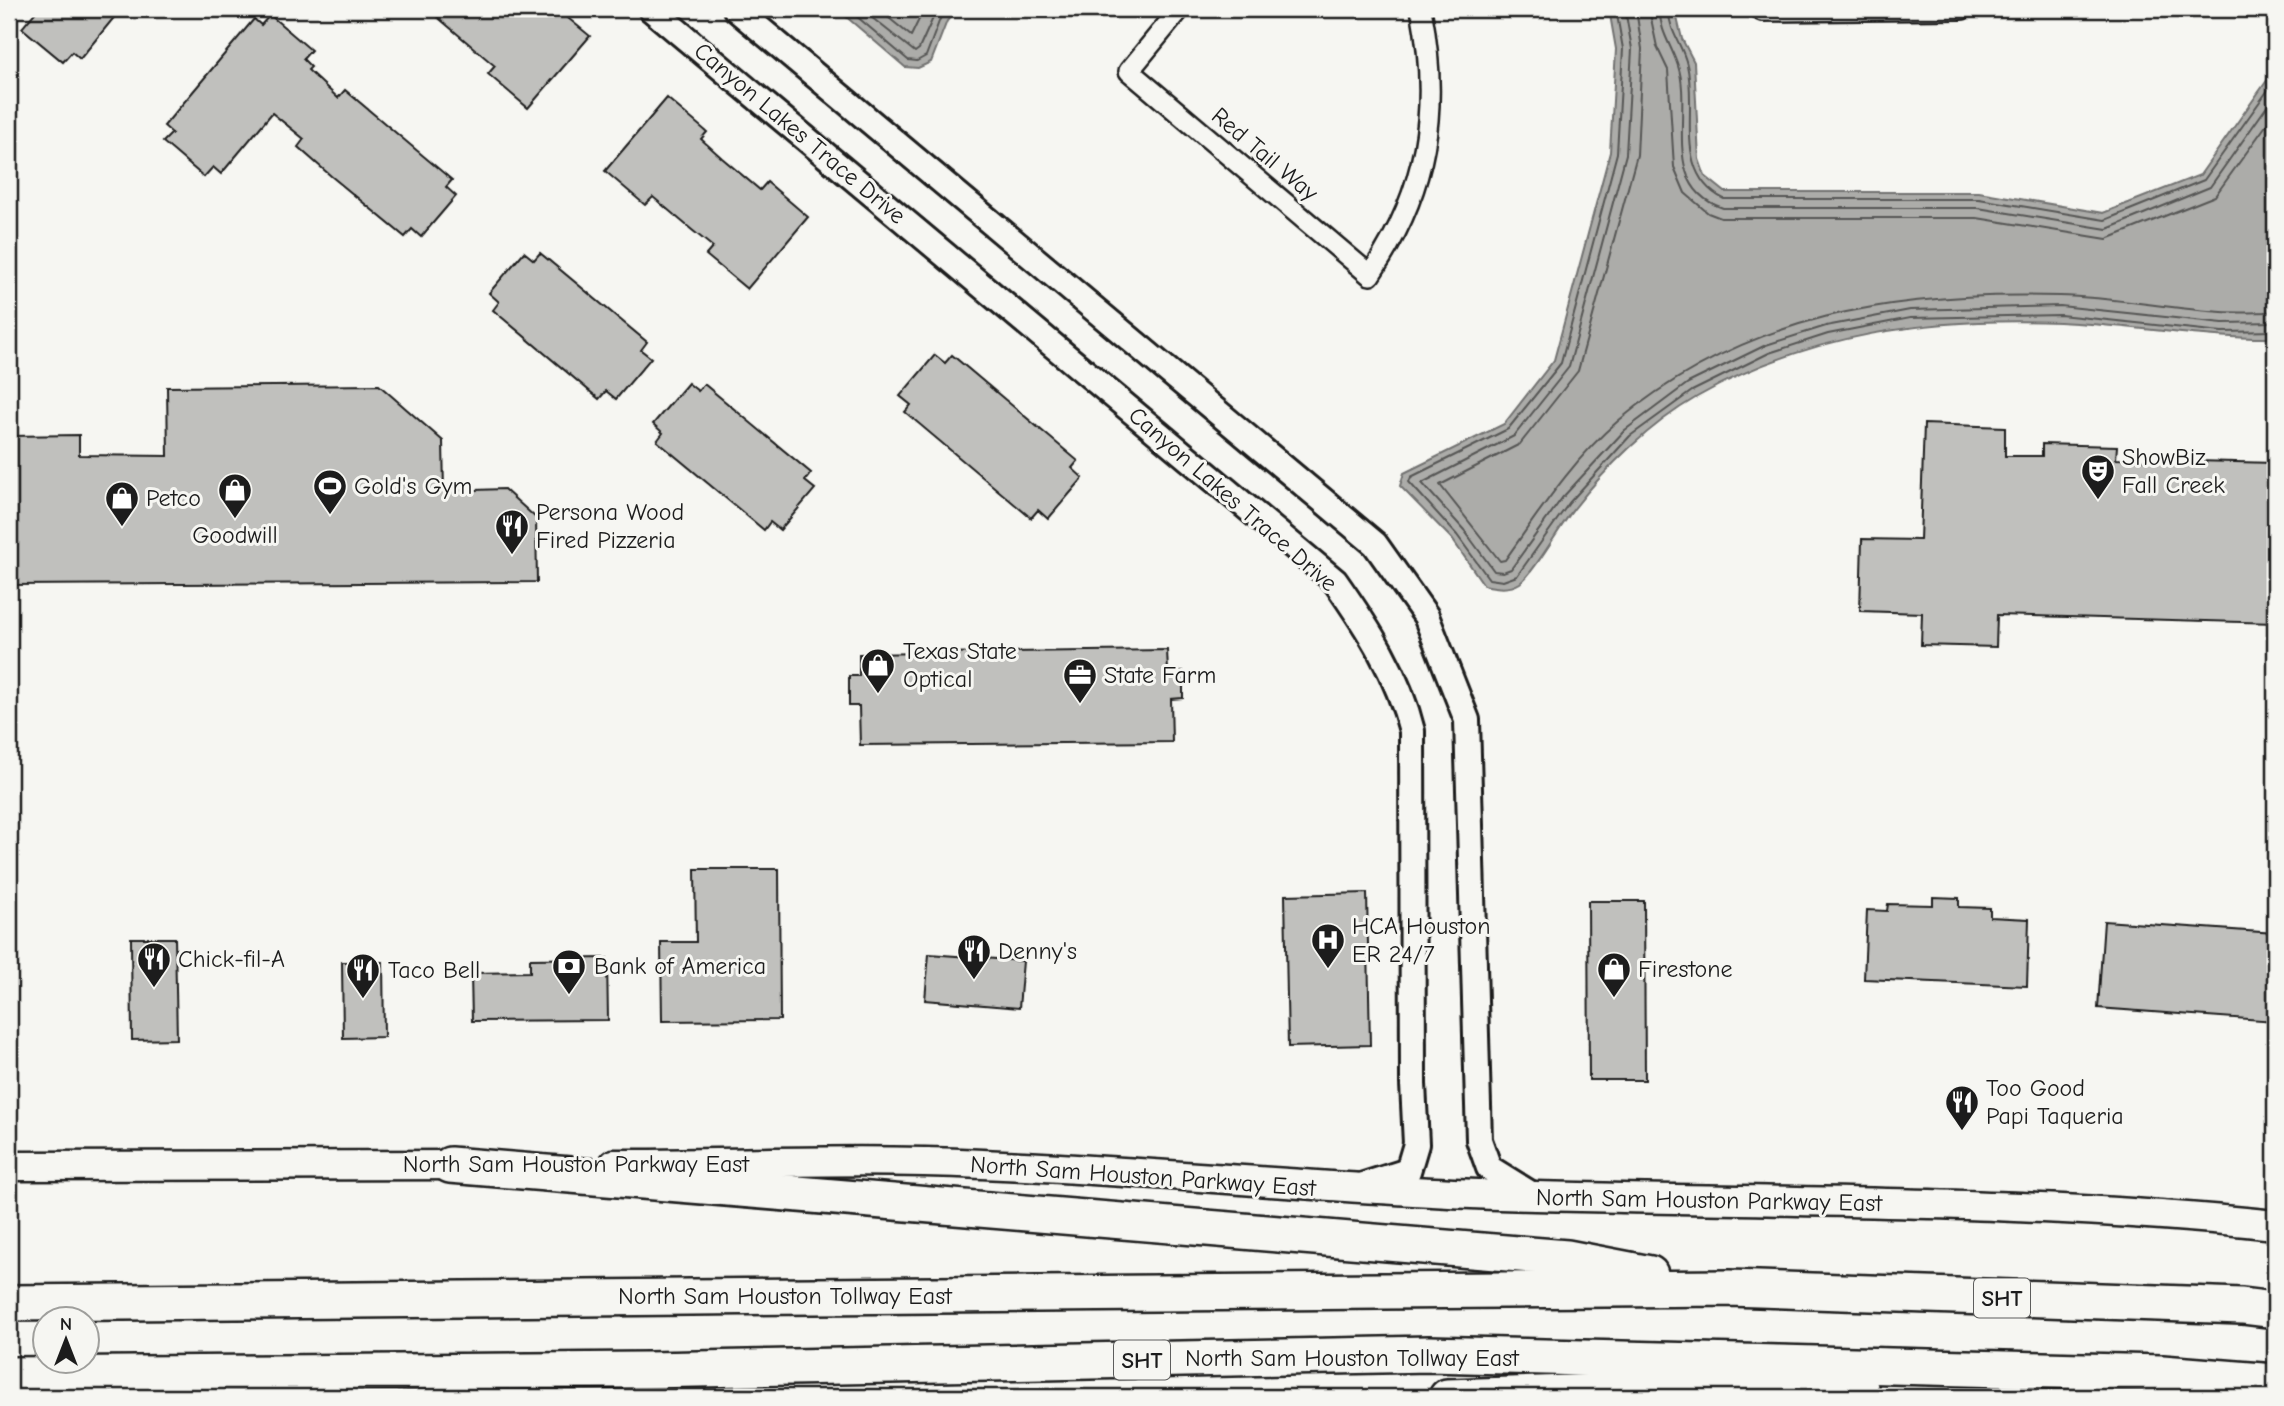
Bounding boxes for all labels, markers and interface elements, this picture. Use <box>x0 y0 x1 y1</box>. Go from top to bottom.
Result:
street label: Canyon Lakes Trace Drive <box>689 36 911 230</box>
street label: Red Tail Way <box>1206 101 1324 207</box>
street label: Canyon Lakes Trace Drive <box>1123 401 1343 597</box>
place label: ShowBiz Fall Creek <box>2122 443 2225 499</box>
theatre icon: ShowBiz Fall Creek <box>2079 452 2117 501</box>
sports icon: Gold's Gym <box>311 467 349 516</box>
shop icon: Goodwill <box>216 471 254 520</box>
place label: Gold's Gym <box>354 472 472 500</box>
shop icon: Petco <box>103 479 141 528</box>
place label: Petco <box>146 484 201 512</box>
place label: Persona Wood Fired Pizzeria <box>536 498 684 554</box>
restaurant icon: Persona Wood Fired Pizzeria <box>493 507 531 556</box>
place label: Goodwill <box>192 521 278 549</box>
place label: Texas State Optical <box>903 637 1017 693</box>
shop icon: Texas State Optical <box>859 646 897 695</box>
office icon: State Farm <box>1061 656 1099 705</box>
place label: State Farm <box>1104 661 1216 689</box>
place label: HCA Houston ER 24/7 <box>1352 912 1490 968</box>
hospital icon: HCA Houston ER 24/7 <box>1309 921 1347 970</box>
restaurant icon: Denny's <box>955 932 993 981</box>
place label: Denny's <box>998 937 1077 965</box>
restaurant icon: Chick-fil-A <box>135 940 173 989</box>
place label: Chick-fil-A <box>178 945 285 973</box>
bank icon: Bank of America <box>550 947 588 996</box>
shop icon: Firestone <box>1595 950 1633 999</box>
restaurant icon: Taco Bell <box>344 951 382 1000</box>
place label: Bank of America <box>594 952 766 980</box>
place label: Firestone <box>1638 955 1733 983</box>
place label: Taco Bell <box>388 956 480 984</box>
place label: Too Good Papi Taqueria <box>1986 1074 2124 1130</box>
restaurant icon: Too Good Papi Taqueria <box>1943 1083 1981 1132</box>
street label: North Sam Houston Parkway East <box>403 1150 750 1178</box>
street label: North Sam Houston Parkway East <box>969 1150 1318 1202</box>
street label: North Sam Houston Parkway East <box>1536 1183 1884 1217</box>
road number: SHT <box>1974 1278 2030 1317</box>
street label: North Sam Houston Tollway East <box>618 1282 953 1310</box>
north arrow <box>32 1304 102 1374</box>
text: N <box>60 1313 72 1335</box>
road number: SHT <box>1114 1340 1170 1380</box>
street label: North Sam Houston Tollway East <box>1185 1344 1520 1372</box>

